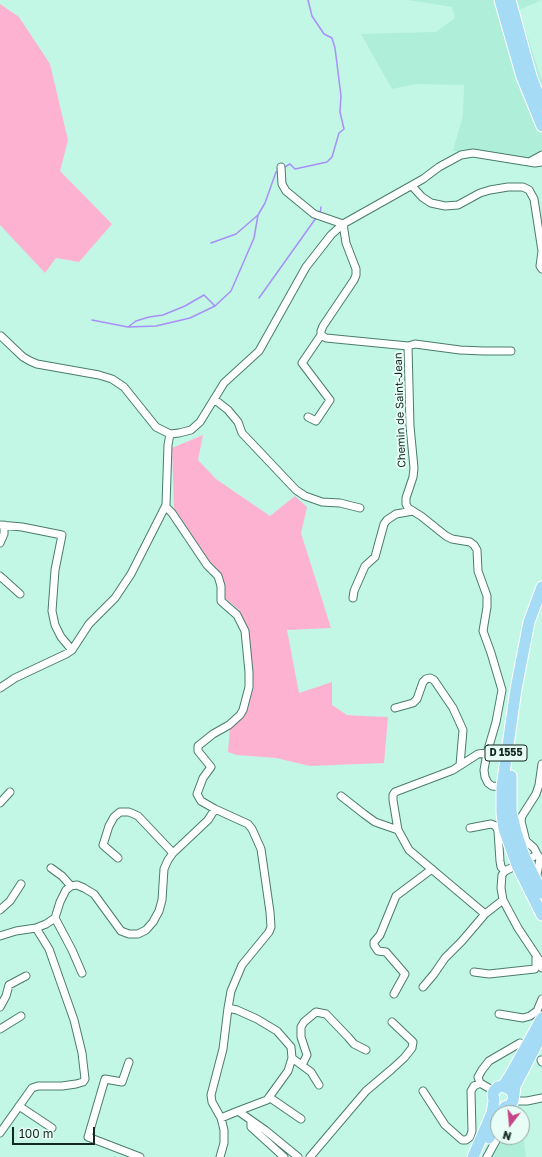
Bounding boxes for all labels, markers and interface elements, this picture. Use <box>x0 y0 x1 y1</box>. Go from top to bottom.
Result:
street label: Chemin de Saint-Jean <box>391 352 409 468</box>
road number: D 1555 <box>485 745 527 761</box>
north arrow <box>490 1105 530 1145</box>
scale bar <box>14 1119 97 1145</box>
text: 100 m <box>19 1126 53 1141</box>
text: N <box>501 1129 513 1143</box>

